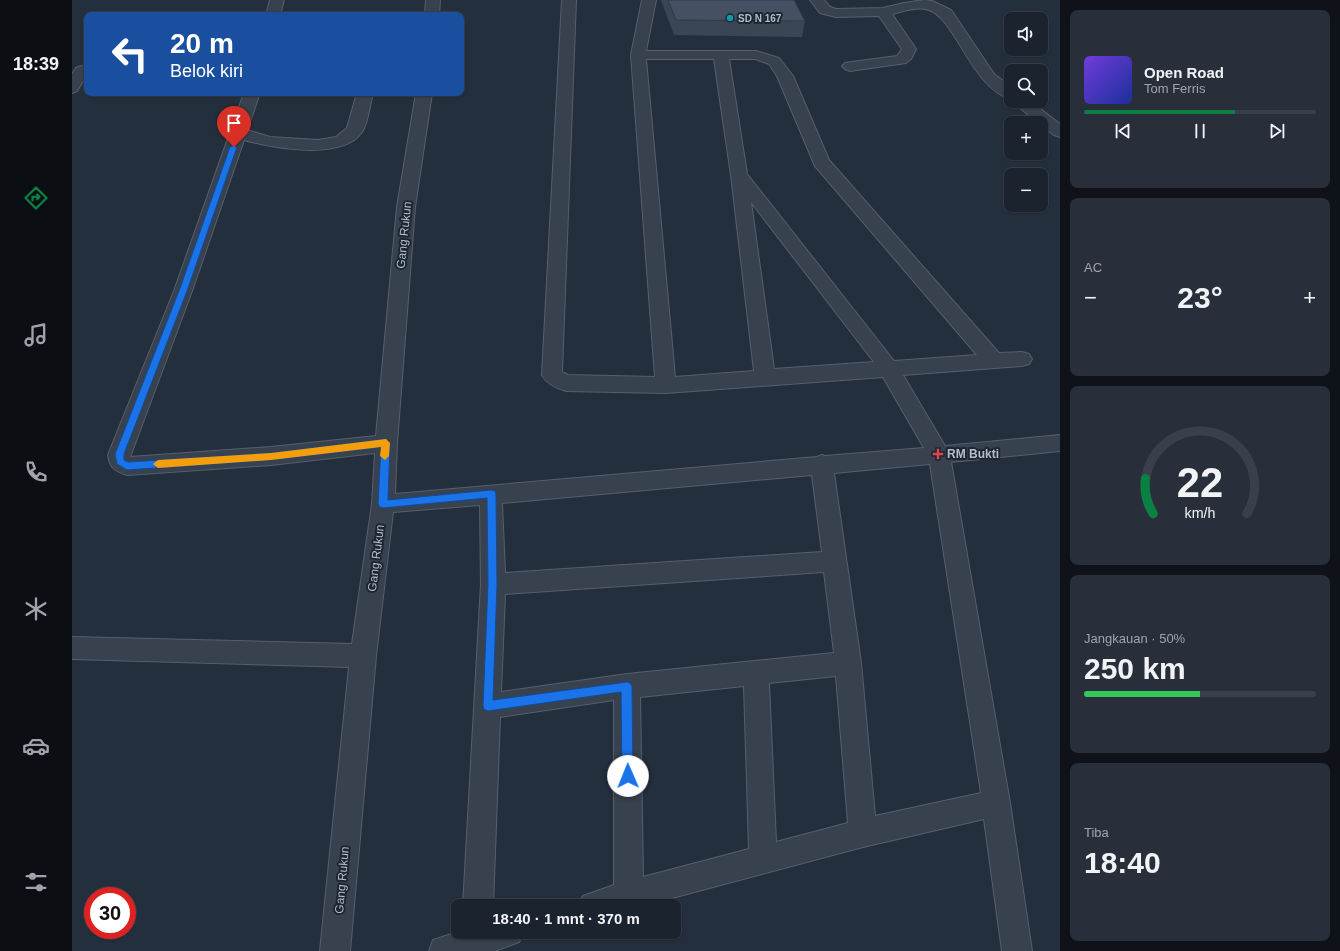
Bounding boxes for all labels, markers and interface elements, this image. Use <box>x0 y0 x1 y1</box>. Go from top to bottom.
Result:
map controls <box>1004 12 1048 212</box>
button: sound <box>1004 12 1048 56</box>
marker: SD N 167 <box>725 13 735 23</box>
place label: SD N 167 <box>738 13 782 24</box>
icon: left <box>104 28 156 80</box>
text: 20 m <box>170 28 234 59</box>
text: 18:39 <box>13 54 59 74</box>
text: Belok kiri <box>170 61 243 81</box>
button: search <box>1004 64 1048 108</box>
text: Open Road <box>1144 64 1224 81</box>
text: Tom Ferris <box>1144 81 1205 96</box>
pin <box>217 106 251 147</box>
icon: arrive <box>223 112 245 134</box>
button: + <box>1004 116 1048 160</box>
icon: previous <box>1112 120 1134 142</box>
icon: pause <box>1189 120 1211 142</box>
icon: next <box>1266 120 1288 142</box>
button: − <box>1004 168 1048 212</box>
icon: directions <box>22 184 50 212</box>
street label: Gang Rukun <box>394 201 414 269</box>
text: AC <box>1084 260 1102 275</box>
text: 23° <box>1177 281 1223 314</box>
text: − <box>1084 285 1097 310</box>
text: + <box>1303 285 1316 310</box>
icon: music <box>22 321 50 349</box>
place label: RM Bukti <box>947 447 999 461</box>
marker: RM Bukti <box>932 448 944 460</box>
icon: phone <box>22 458 50 486</box>
text: 22 <box>1177 458 1223 505</box>
text: km/h <box>1185 504 1216 520</box>
street label: Gang Rukun <box>365 524 387 592</box>
icon: climate <box>22 595 50 623</box>
text: Jangkauan · 50% <box>1084 631 1185 646</box>
text: 250 km <box>1084 652 1186 685</box>
icon: car <box>22 732 50 760</box>
position arrow <box>607 755 649 797</box>
text: Tiba <box>1084 825 1109 840</box>
street label: Gang Rukun <box>332 846 352 914</box>
text: 18:40 <box>1084 846 1161 879</box>
icon: filters <box>22 868 50 896</box>
speed limit sign: 30 <box>84 887 136 939</box>
text: 18:40 · 1 mnt · 370 m <box>492 910 640 927</box>

